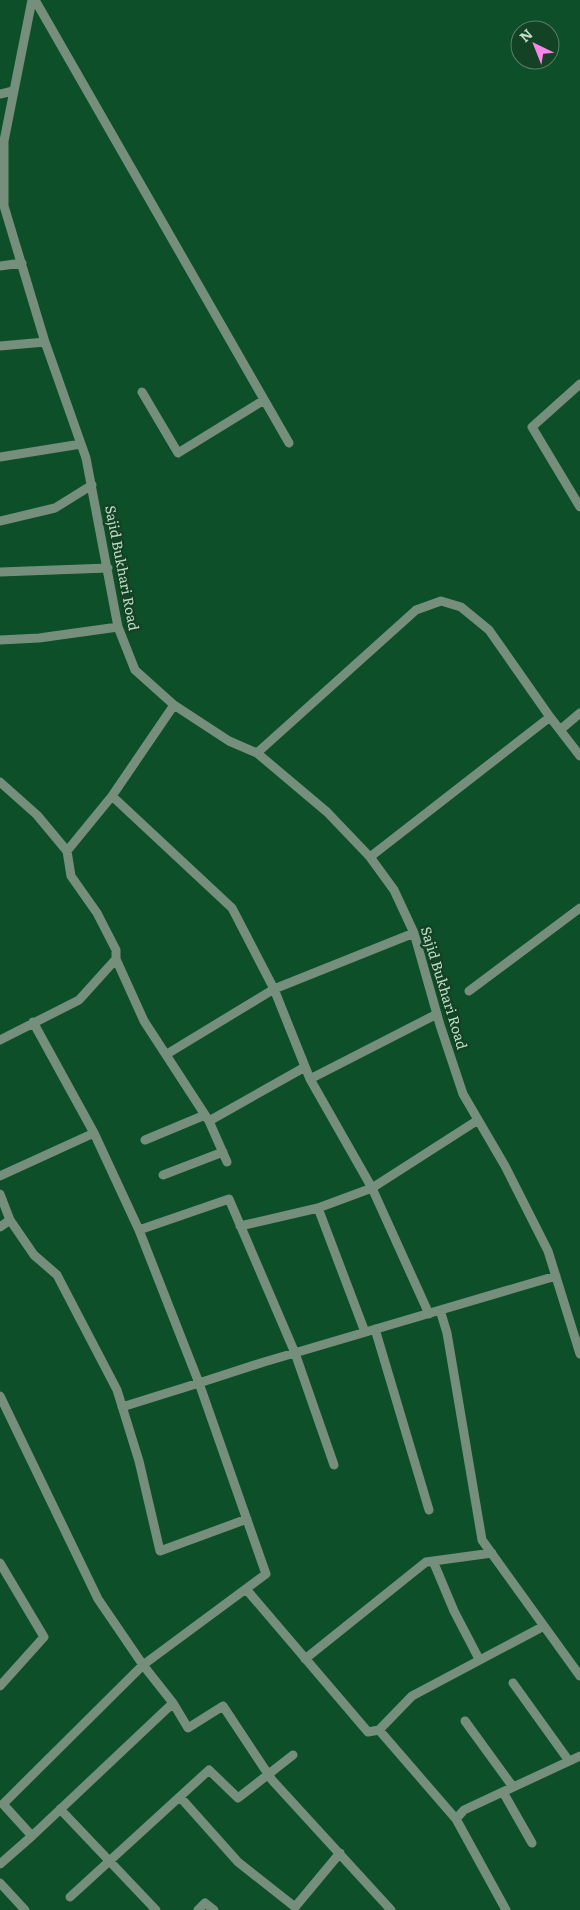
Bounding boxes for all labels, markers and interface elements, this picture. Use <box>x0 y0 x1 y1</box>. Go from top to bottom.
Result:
north arrow <box>510 20 560 70</box>
text: N <box>514 23 537 46</box>
street label: Sajid Bukhari Road <box>101 503 145 633</box>
street label: Sajid Bukhari Road <box>417 924 473 1052</box>

